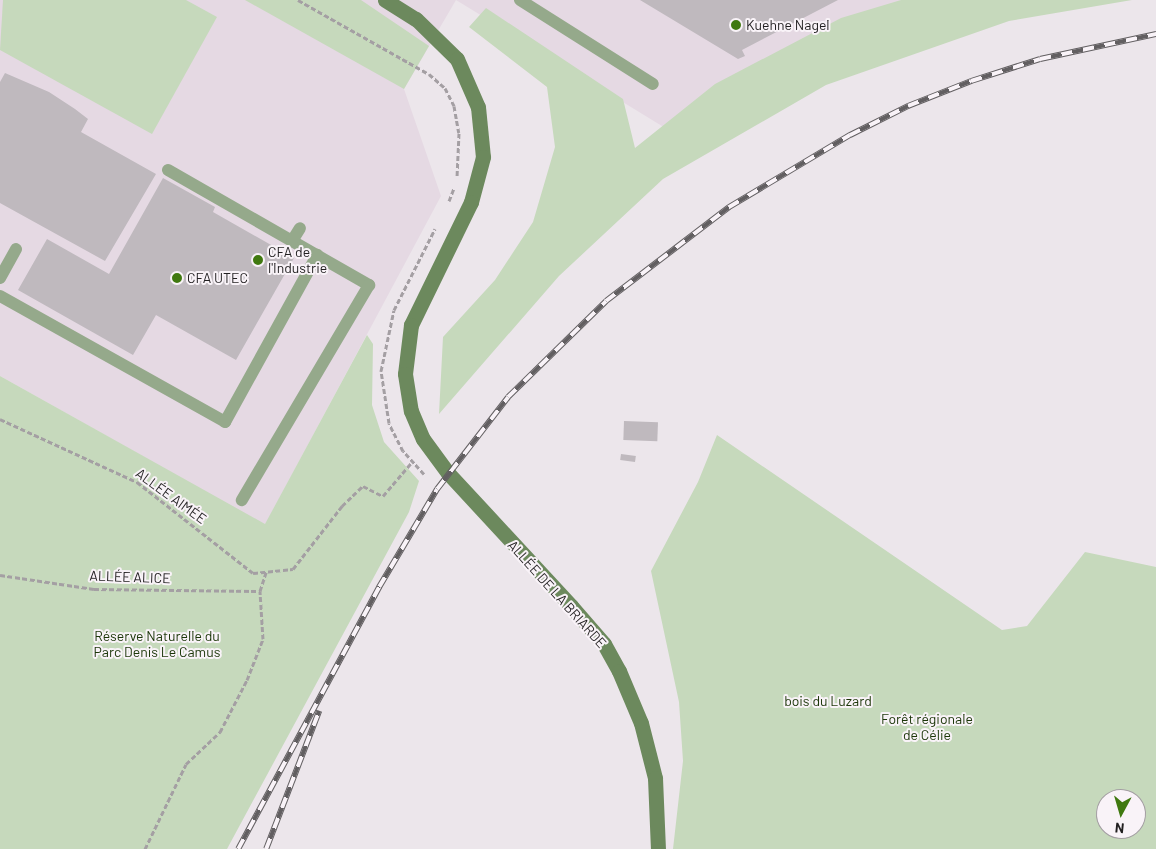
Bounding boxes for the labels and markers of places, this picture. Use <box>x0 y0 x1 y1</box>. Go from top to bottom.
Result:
place label: Kuehne Nagel <box>746 17 830 33</box>
marker: Kuehne Nagel <box>730 19 742 31</box>
place label: CFA de l'Industrie <box>268 244 327 276</box>
marker: CFA de l'Industrie <box>252 254 264 266</box>
place label: CFA UTEC <box>187 270 248 286</box>
marker: CFA UTEC <box>171 272 183 284</box>

